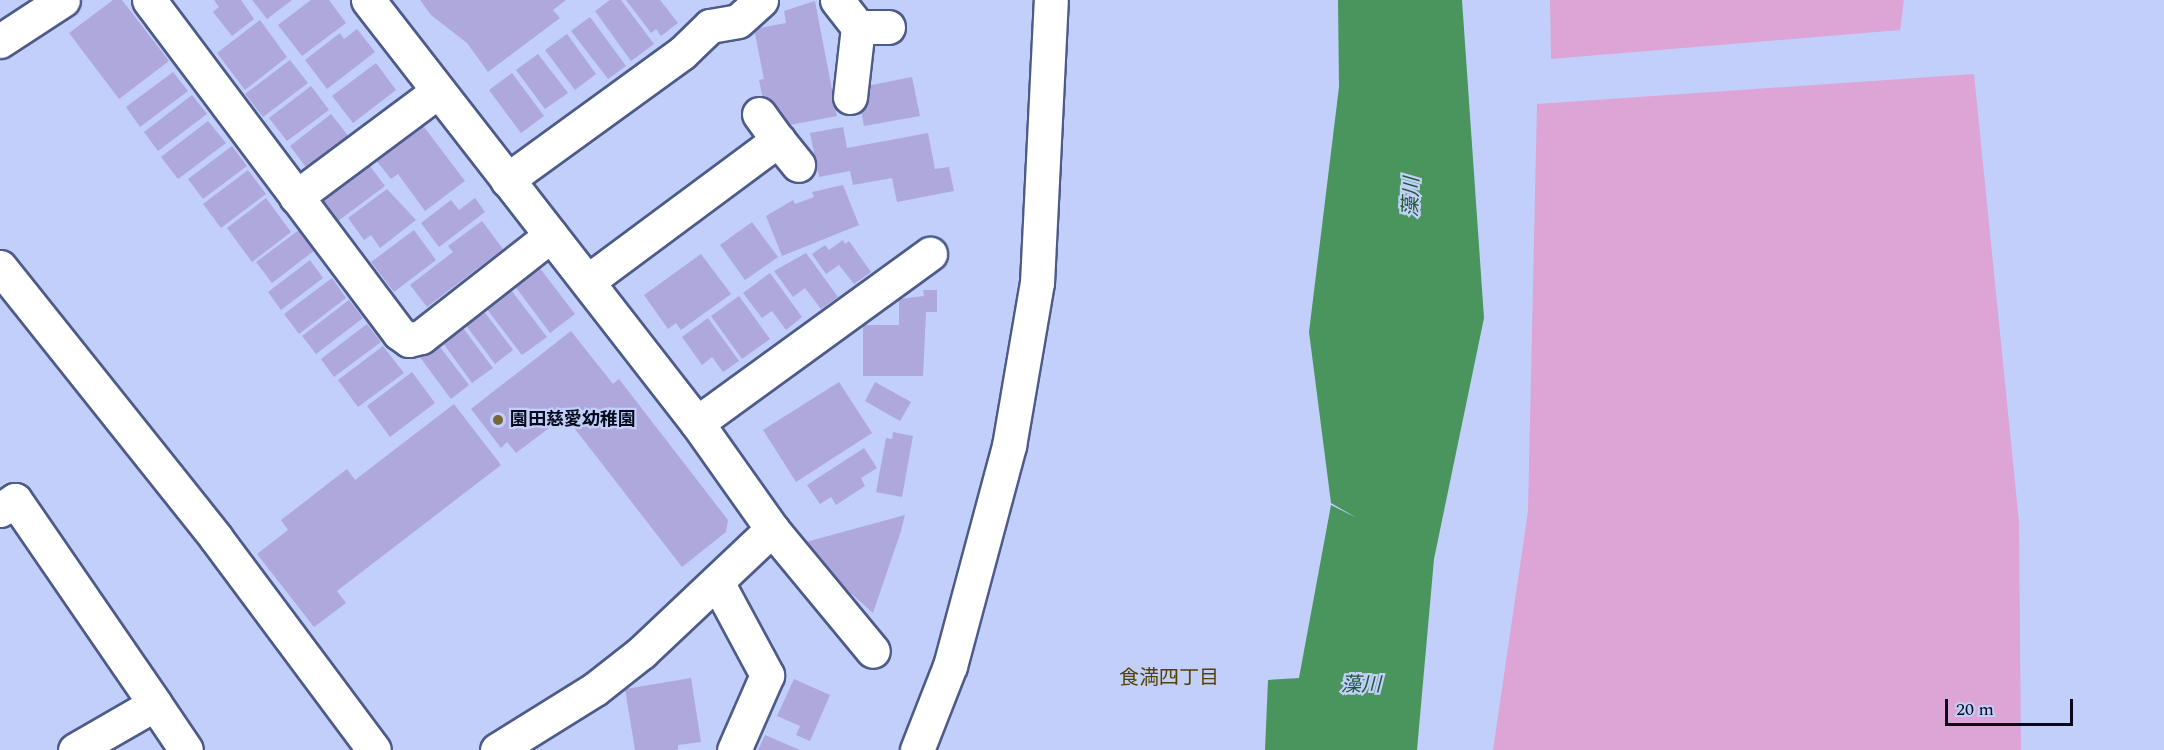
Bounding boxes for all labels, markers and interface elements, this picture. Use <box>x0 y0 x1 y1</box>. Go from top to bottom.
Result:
water label: 藻川 <box>1399 177 1425 217</box>
place label: 園田慈愛幼稚園 <box>510 409 636 431</box>
marker: 園田慈愛幼稚園 <box>491 413 505 427</box>
district label: 食満四丁目 <box>1119 666 1219 690</box>
water label: 藻川 <box>1341 673 1381 697</box>
scale bar <box>1948 687 2076 725</box>
text: 20 m <box>1956 696 1994 723</box>

